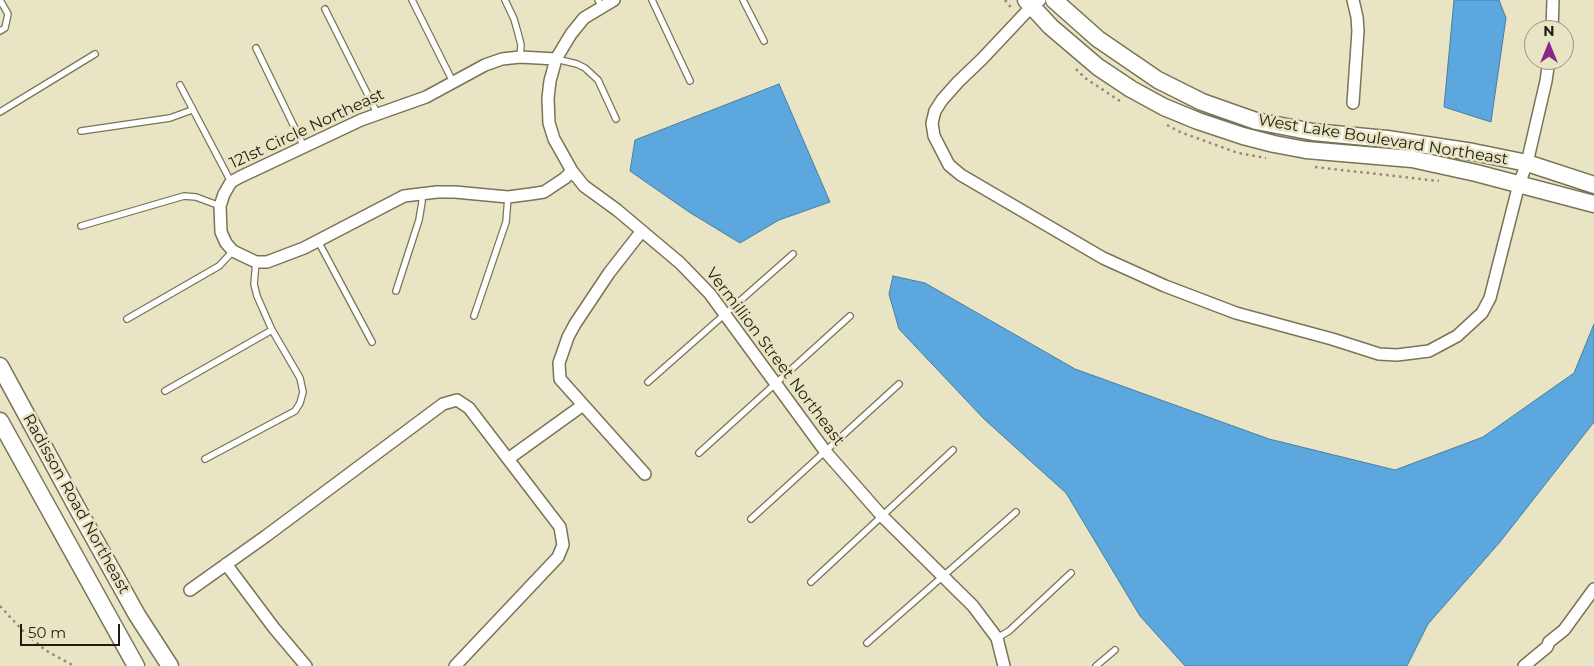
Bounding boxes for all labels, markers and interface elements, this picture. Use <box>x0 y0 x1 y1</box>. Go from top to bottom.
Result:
north arrow <box>1524 20 1574 70</box>
text: N <box>1543 22 1555 40</box>
street label: 121st Circle Northeast <box>227 85 387 173</box>
street label: West Lake Boulevard Northeast <box>1257 111 1509 169</box>
street label: Vermillion Street Northeast <box>702 264 848 450</box>
street label: Radisson Road Northeast <box>18 411 134 597</box>
scale bar <box>22 614 122 646</box>
text: 50 m <box>28 623 66 642</box>

